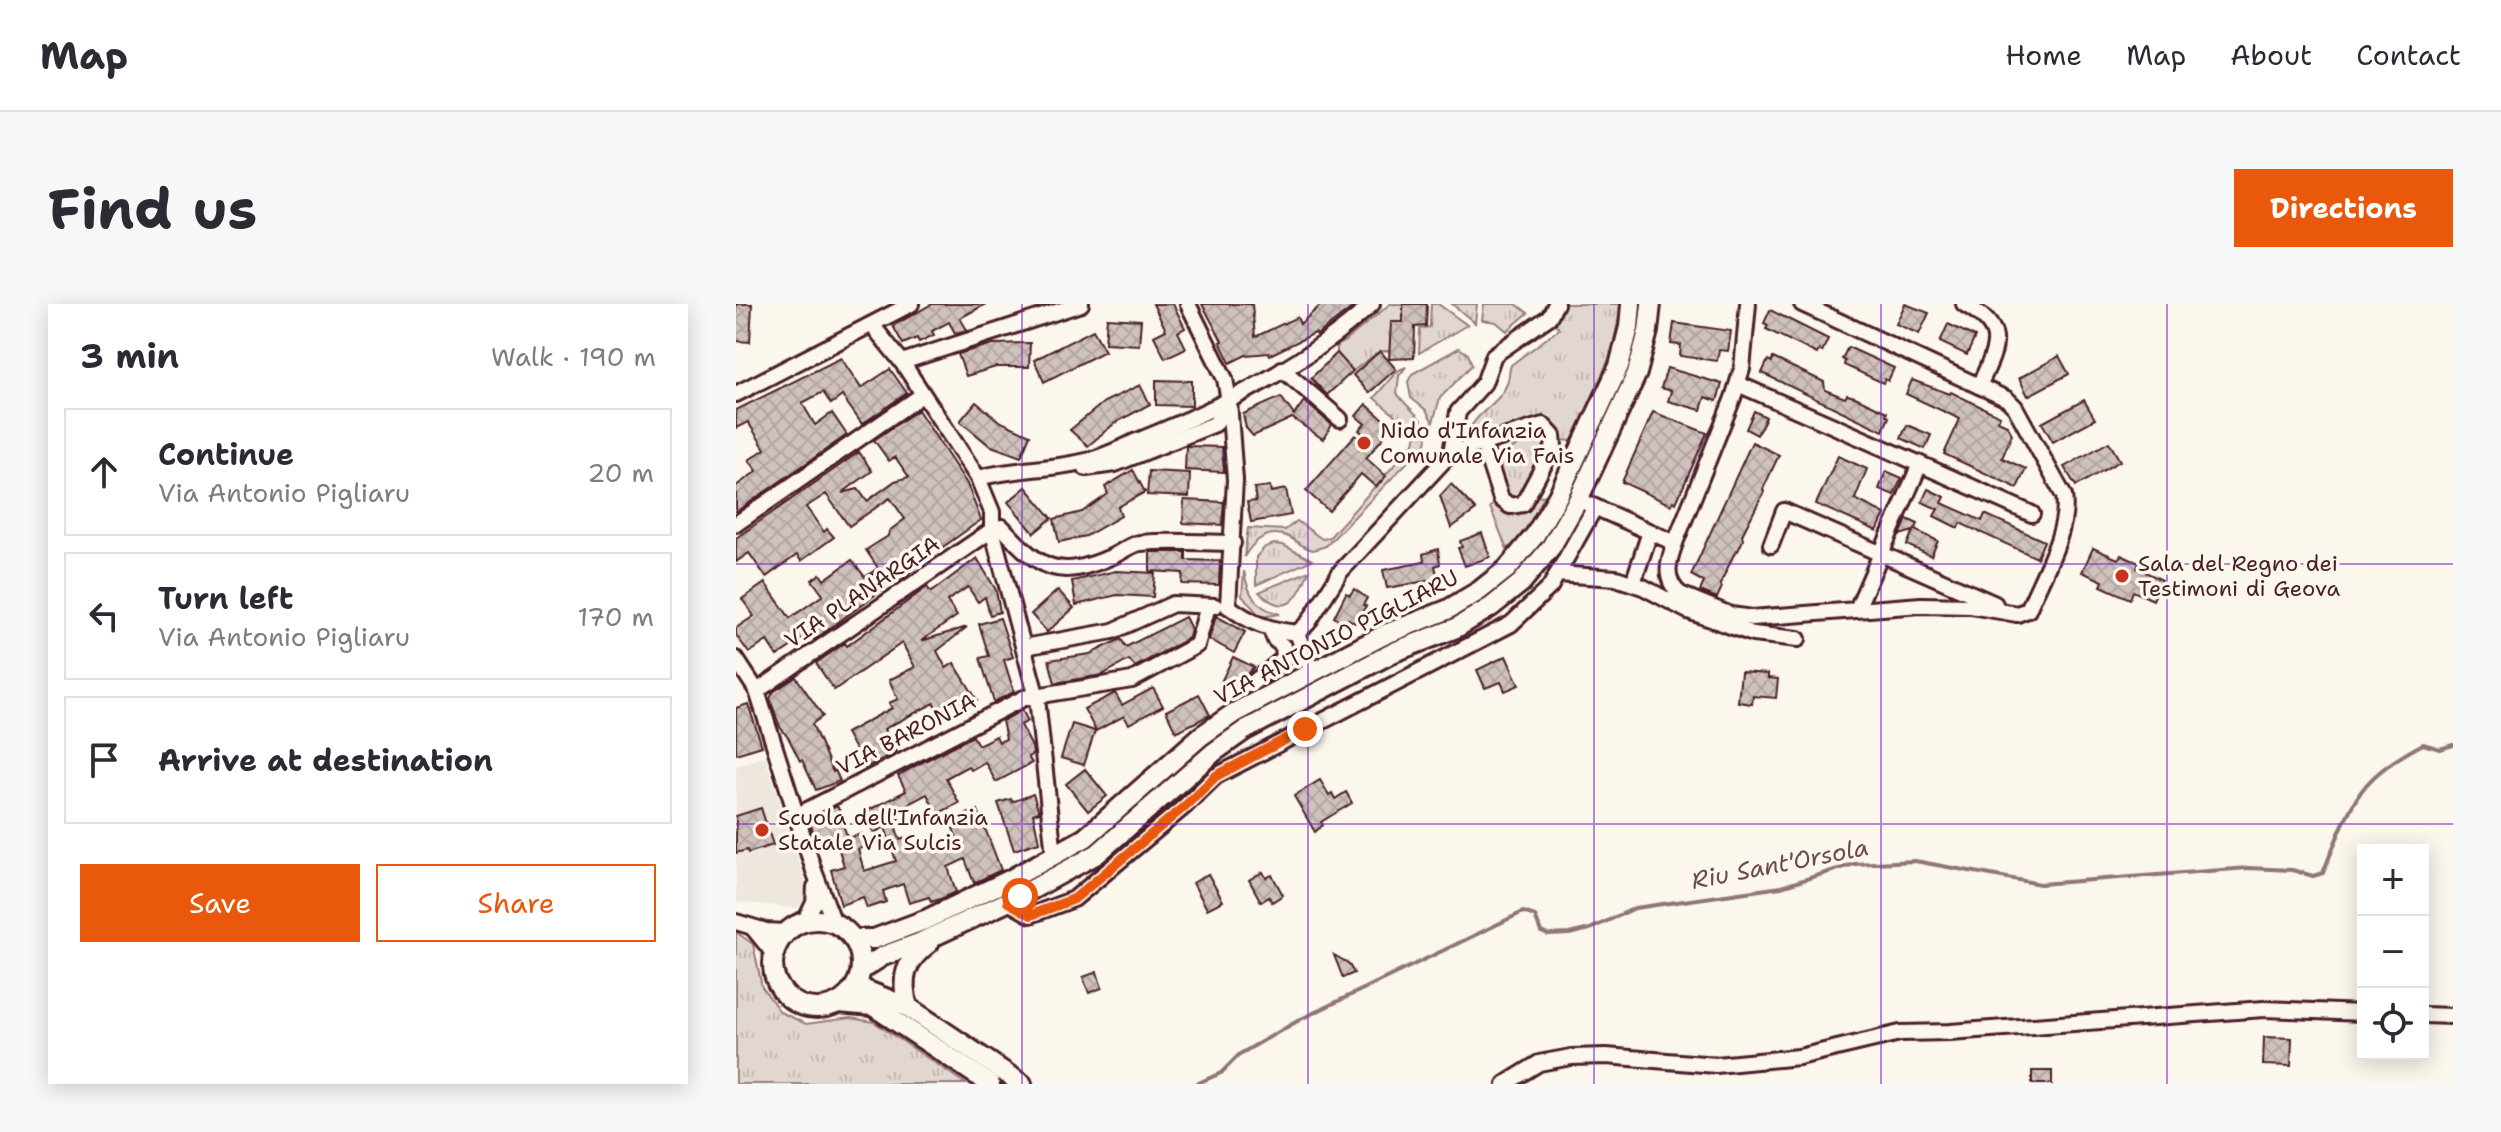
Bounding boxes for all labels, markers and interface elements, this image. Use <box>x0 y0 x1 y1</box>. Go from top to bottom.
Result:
text: Map <box>40 30 128 81</box>
text: Home <box>2005 36 2082 74</box>
text: Map <box>2126 36 2186 74</box>
text: About <box>2230 36 2312 74</box>
text: Contact <box>2356 36 2461 74</box>
button: Directions <box>2234 169 2453 247</box>
text: Find us <box>48 171 257 246</box>
text: 3 min <box>80 333 179 379</box>
text: Walk · 190 m <box>491 339 656 374</box>
place label: Nido d'Infanzia Comunale Via Fais <box>1380 416 1575 470</box>
text: Continue <box>158 434 294 475</box>
marker: Nido d'Infanzia Comunale Via Fais <box>1355 434 1373 452</box>
icon: ahead <box>82 450 126 494</box>
text: 20 m <box>587 455 654 490</box>
text: Via Antonio Pigliaru <box>158 475 410 510</box>
street label: VIA PLANARGIA <box>779 529 945 655</box>
place label: Sala del Regno dei Testimoni di Geova <box>2138 549 2340 603</box>
street label: VIA ANTONIO PIGLIARU <box>1209 563 1463 711</box>
marker: Sala del Regno dei Testimoni di Geova <box>2113 567 2131 585</box>
text: Turn left <box>158 578 293 619</box>
icon: left <box>82 594 126 638</box>
text: 170 m <box>577 599 654 634</box>
text: Via Antonio Pigliaru <box>158 619 410 654</box>
street label: VIA BARONIA <box>831 686 981 782</box>
route end <box>1287 711 1323 747</box>
icon: arrive <box>82 738 126 782</box>
text: Arrive at destination <box>158 740 493 781</box>
place label: Scuola dell'Infanzia Statale Via Sulcis <box>778 803 988 857</box>
marker: Scuola dell'Infanzia Statale Via Sulcis <box>753 821 771 839</box>
water label: Riu Sant'Orsola <box>1689 831 1871 897</box>
map controls <box>2357 844 2429 1060</box>
button: + <box>2357 844 2429 916</box>
button: Save <box>80 864 360 942</box>
button: Share <box>376 864 656 942</box>
route start <box>1002 878 1038 914</box>
button: − <box>2357 916 2429 988</box>
button: locate <box>2357 988 2429 1060</box>

